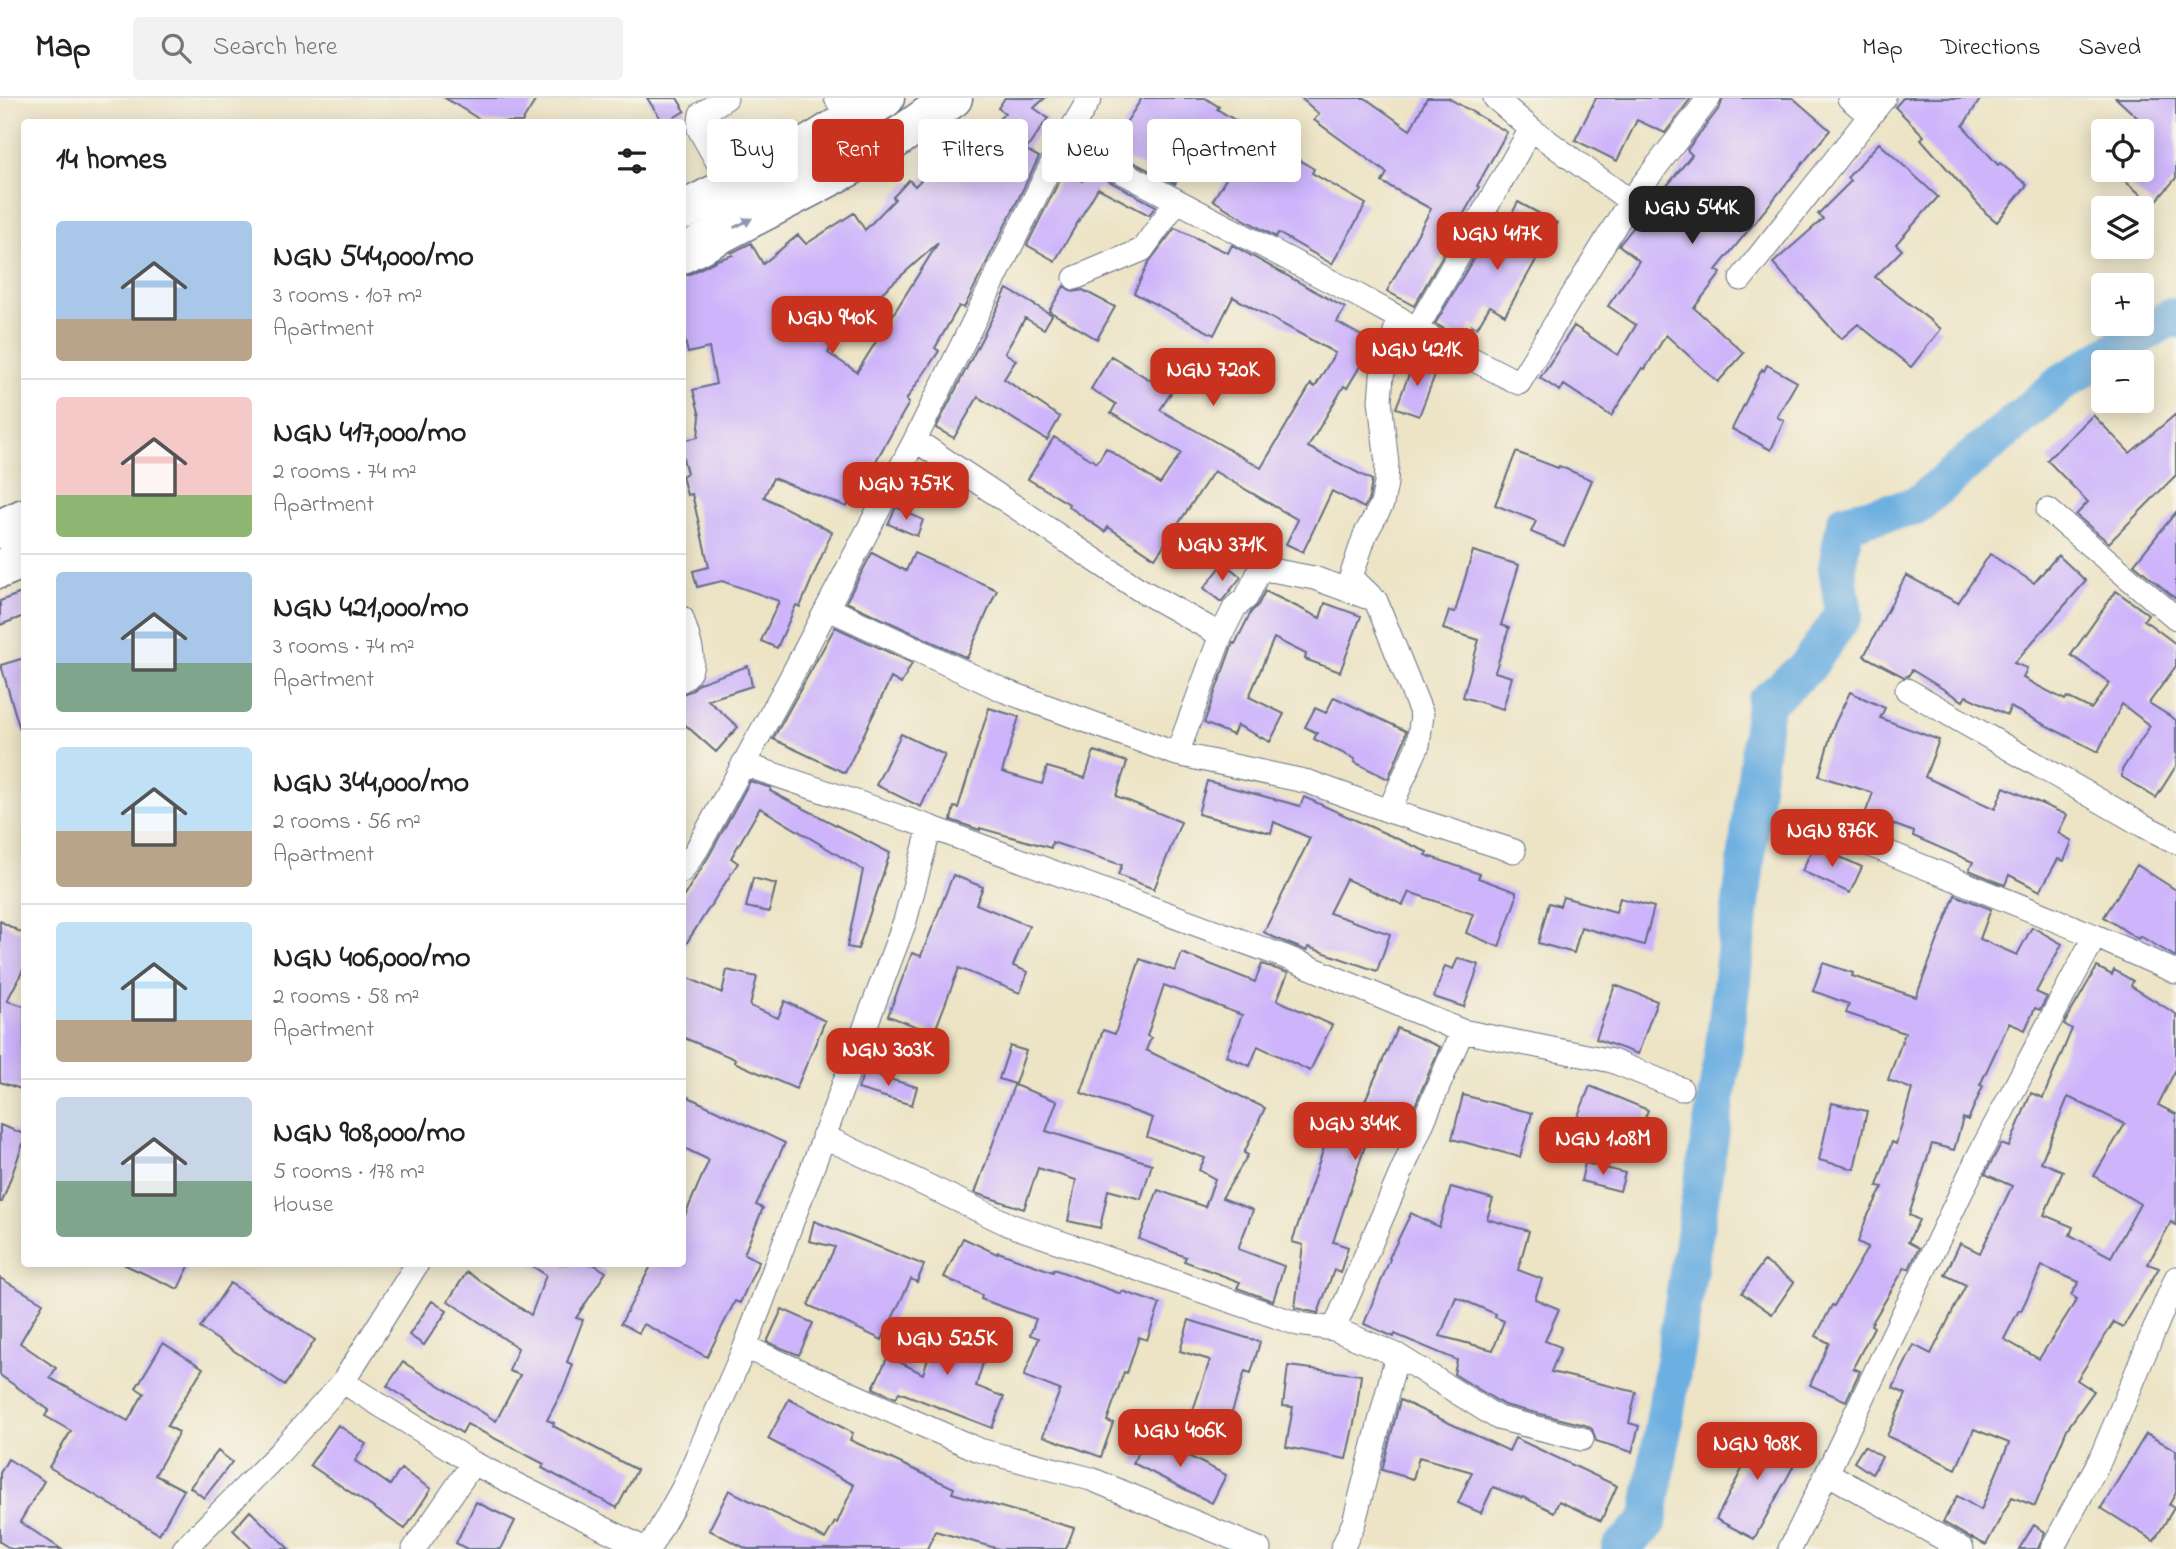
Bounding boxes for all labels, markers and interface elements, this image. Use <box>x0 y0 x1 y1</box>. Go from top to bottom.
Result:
search box <box>133 17 623 80</box>
text: Map <box>35 24 91 72</box>
icon: search <box>157 29 195 67</box>
text: Search here <box>213 29 337 67</box>
text: Map <box>1862 31 1903 66</box>
text: Directions <box>1941 31 2040 66</box>
text: Saved <box>2078 31 2141 66</box>
chip: Buy <box>707 119 798 182</box>
chip: Rent <box>812 119 904 182</box>
chip: Filters <box>918 119 1028 182</box>
chip: New <box>1042 119 1133 182</box>
chip: Apartment <box>1147 119 1301 182</box>
map controls <box>2091 119 2154 413</box>
button: locate <box>2091 119 2154 182</box>
text: 14 homes <box>56 139 167 183</box>
icon: filters <box>613 142 651 180</box>
pin: NGN 544K <box>1620 186 1764 246</box>
text: NGN 544K <box>1645 192 1739 225</box>
button: layers <box>2091 196 2154 259</box>
pin: NGN 417K <box>1425 212 1569 272</box>
one-way arrow <box>733 217 753 229</box>
text: NGN 417K <box>1453 218 1541 251</box>
text: NGN 544,000/mo <box>273 236 474 280</box>
icon: home <box>112 249 196 333</box>
button: + <box>2091 273 2154 336</box>
text: 3 rooms · 107 m² <box>273 280 422 313</box>
pin: NGN 940K <box>760 296 904 356</box>
text: NGN 940K <box>788 302 876 335</box>
text: Apartment <box>273 313 374 346</box>
pin: NGN 421K <box>1345 328 1489 388</box>
text: NGN 421K <box>1372 334 1462 367</box>
pin: NGN 720K <box>1141 348 1285 408</box>
button: − <box>2091 350 2154 413</box>
text: NGN 720K <box>1166 354 1260 387</box>
text: NGN 417,000/mo <box>273 412 466 456</box>
icon: home <box>112 425 196 509</box>
text: 2 rooms · 74 m² <box>273 456 417 489</box>
pin: NGN 757K <box>834 462 978 522</box>
text: NGN 757K <box>859 468 953 501</box>
text: Apartment <box>273 489 374 522</box>
pin: NGN 371K <box>1150 524 1294 583</box>
text: NGN 371K <box>1178 529 1266 562</box>
text: NGN 421,000/mo <box>273 587 469 631</box>
icon: home <box>112 600 196 684</box>
text: 3 rooms · 74 m² <box>273 631 415 664</box>
text: Apartment <box>273 664 374 697</box>
text: NGN 344,000/mo <box>273 762 469 806</box>
icon: home <box>112 775 196 859</box>
text: 2 rooms · 56 m² <box>273 806 421 839</box>
pin: NGN 876K <box>1760 810 1904 869</box>
text: NGN 876K <box>1787 815 1877 848</box>
text: Apartment <box>273 839 374 872</box>
text: NGN 406,000/mo <box>273 937 471 981</box>
icon: home <box>112 950 196 1034</box>
text: 2 rooms · 58 m² <box>273 981 419 1014</box>
text: Apartment <box>273 1014 374 1047</box>
pin: NGN 303K <box>816 1028 960 1088</box>
text: NGN 303K <box>842 1034 934 1067</box>
pin: NGN 344K <box>1283 1102 1427 1162</box>
text: NGN 344K <box>1310 1108 1400 1141</box>
text: NGN 908,000/mo <box>273 1112 465 1156</box>
pin: NGN 1.08M <box>1523 1118 1683 1177</box>
text: NGN 1.08M <box>1555 1123 1651 1156</box>
icon: home <box>112 1125 196 1209</box>
text: 5 rooms · 178 m² <box>273 1156 425 1189</box>
text: House <box>273 1189 333 1222</box>
pin: NGN 525K <box>875 1318 1019 1377</box>
text: NGN 525K <box>897 1323 997 1356</box>
pin: NGN 406K <box>1108 1410 1252 1469</box>
text: NGN 406K <box>1134 1415 1226 1448</box>
pin: NGN 908K <box>1685 1422 1829 1482</box>
text: NGN 908K <box>1713 1428 1801 1461</box>

